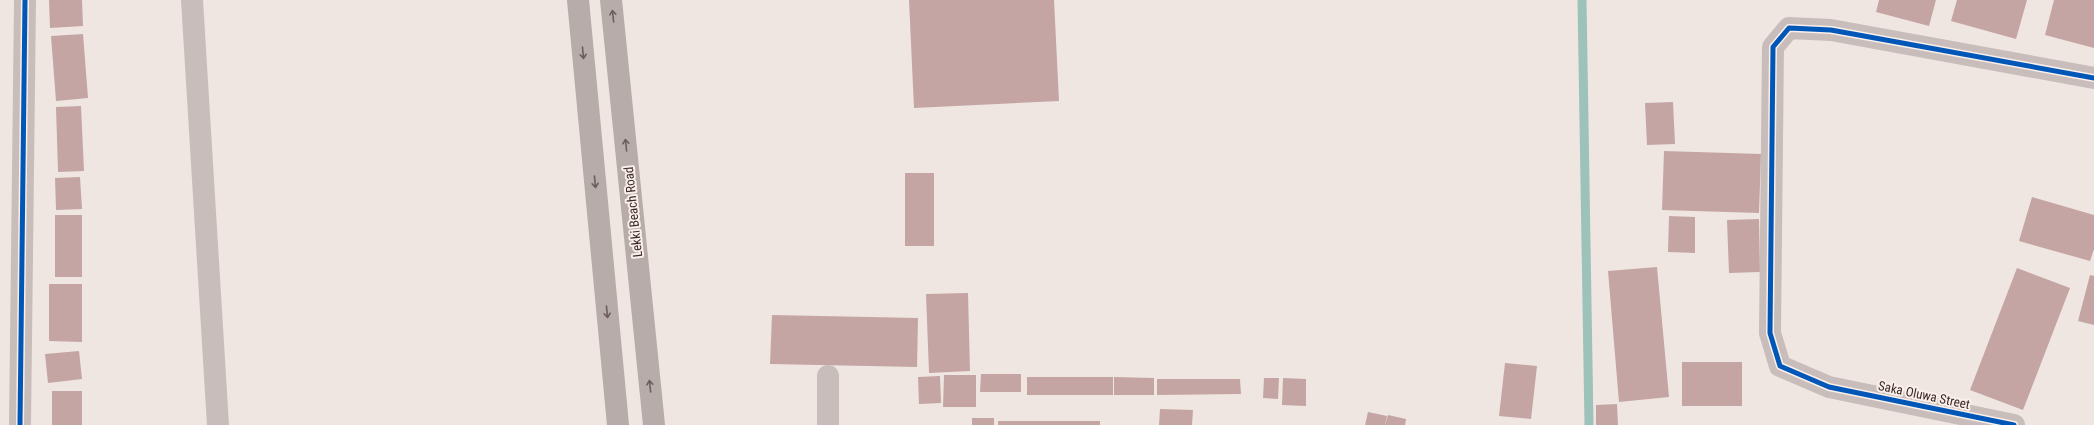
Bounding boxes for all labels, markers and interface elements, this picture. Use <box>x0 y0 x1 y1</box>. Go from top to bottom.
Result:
one-way arrow <box>609 10 617 23</box>
one-way arrow <box>579 46 586 59</box>
one-way arrow <box>622 139 630 152</box>
street label: Lekki Beach Road <box>621 166 645 258</box>
one-way arrow <box>591 175 598 188</box>
one-way arrow <box>603 305 611 318</box>
street label: Saka Oluwa Street <box>1877 378 1971 412</box>
one-way arrow <box>646 380 654 393</box>

